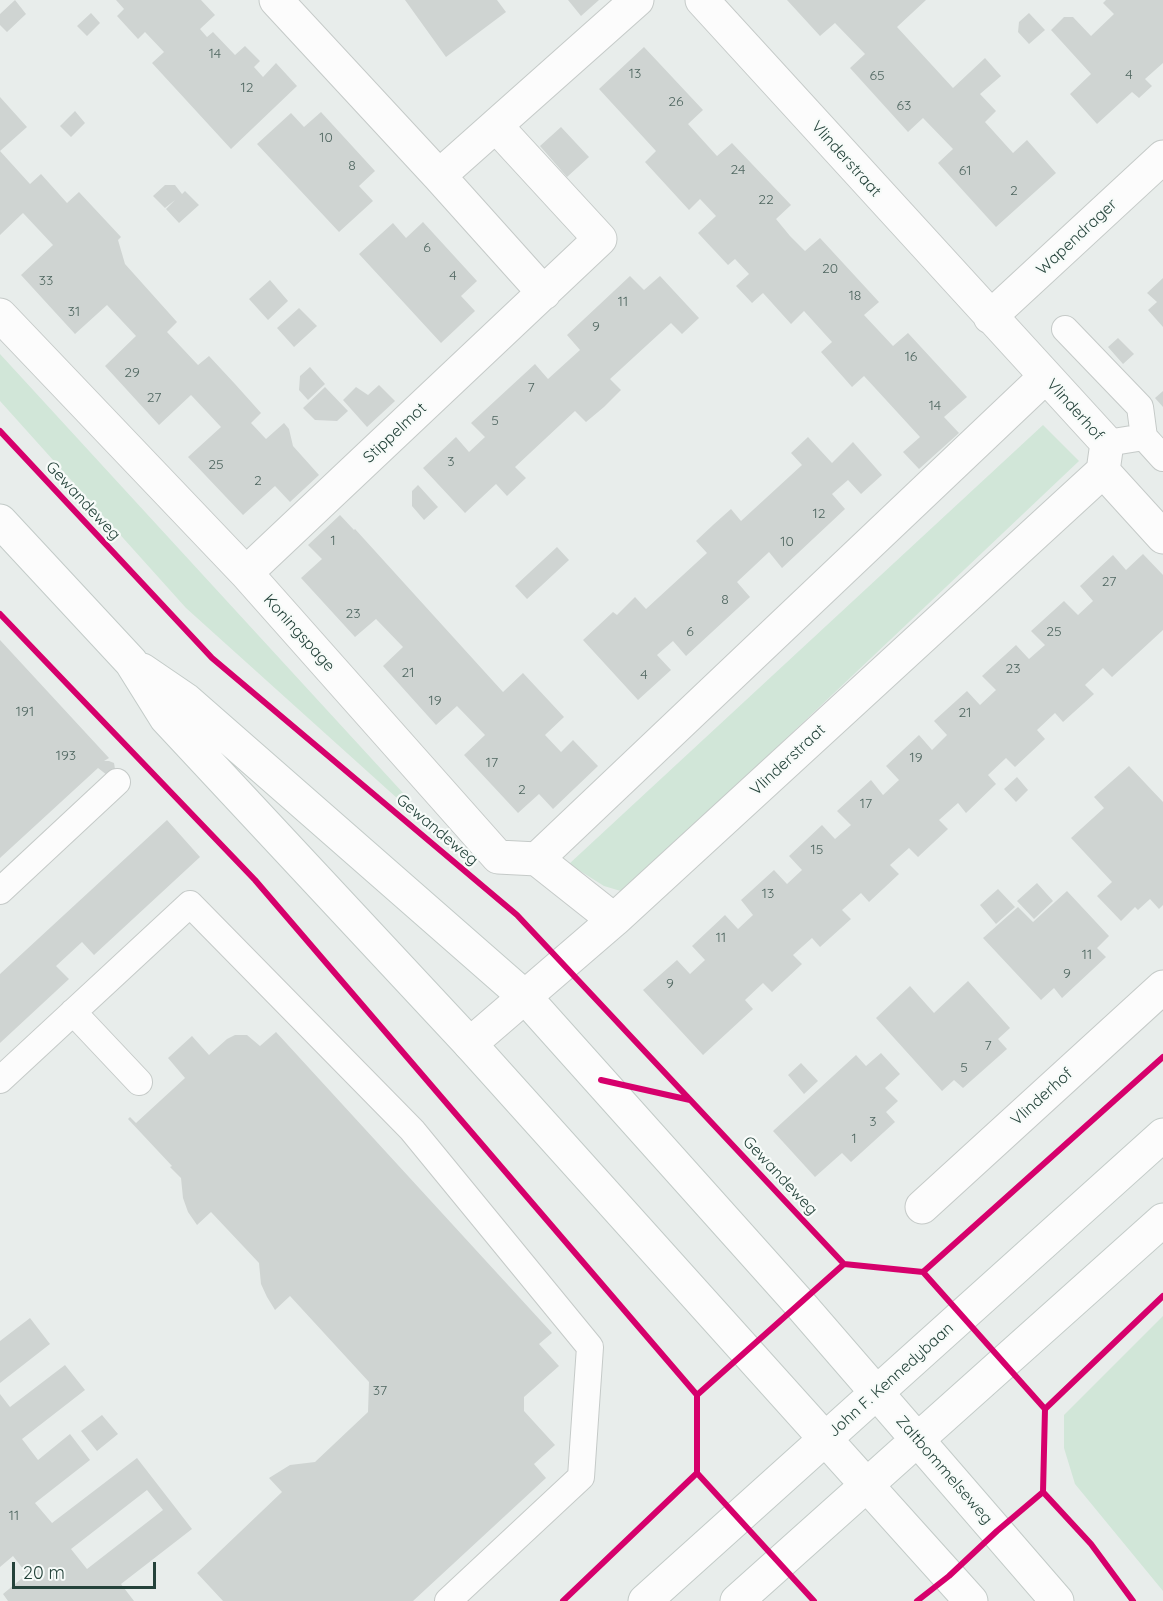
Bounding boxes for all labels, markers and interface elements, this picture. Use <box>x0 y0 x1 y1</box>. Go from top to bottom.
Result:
house number: 14 <box>209 46 221 62</box>
house number: 13 <box>629 66 641 82</box>
house number: 4 <box>1125 67 1133 83</box>
house number: 65 <box>869 68 885 84</box>
house number: 12 <box>241 80 253 96</box>
house number: 26 <box>668 94 684 110</box>
house number: 63 <box>897 98 911 114</box>
street label: Vlinderstraat <box>807 117 885 201</box>
house number: 10 <box>319 130 333 146</box>
house number: 8 <box>348 158 356 174</box>
house number: 24 <box>731 162 745 178</box>
house number: 61 <box>959 163 971 179</box>
house number: 2 <box>1010 183 1018 199</box>
house number: 22 <box>758 192 774 208</box>
street label: Wapendrager <box>1033 195 1121 279</box>
house number: 6 <box>423 240 431 256</box>
house number: 20 <box>822 261 838 277</box>
house number: 4 <box>449 268 457 284</box>
house number: 33 <box>39 273 53 289</box>
house number: 18 <box>849 288 861 304</box>
house number: 11 <box>618 294 628 310</box>
house number: 31 <box>68 304 80 320</box>
house number: 9 <box>592 319 600 335</box>
house number: 16 <box>905 349 917 365</box>
house number: 29 <box>124 365 140 381</box>
street label: Vlinderhof <box>1042 375 1108 445</box>
house number: 7 <box>527 380 535 396</box>
house number: 27 <box>147 390 161 406</box>
house number: 14 <box>929 398 941 414</box>
street label: Stippelmot <box>359 399 431 467</box>
house number: 5 <box>491 413 499 429</box>
house number: 3 <box>447 454 455 470</box>
house number: 25 <box>208 457 224 473</box>
street label: Gewandeweg <box>42 458 124 544</box>
house number: 2 <box>254 473 262 489</box>
house number: 12 <box>813 506 825 522</box>
house number: 1 <box>330 533 336 549</box>
house number: 10 <box>780 534 794 550</box>
house number: 27 <box>1102 574 1116 590</box>
street label: Koningspage <box>259 590 339 676</box>
house number: 8 <box>721 592 729 608</box>
house number: 23 <box>345 606 361 622</box>
house number: 6 <box>686 624 694 640</box>
house number: 25 <box>1046 624 1062 640</box>
house number: 23 <box>1005 661 1021 677</box>
house number: 21 <box>402 665 414 681</box>
house number: 4 <box>640 667 648 683</box>
house number: 19 <box>429 693 441 709</box>
house number: 191 <box>16 704 34 720</box>
house number: 21 <box>959 705 971 721</box>
street label: Vlinderstraat <box>746 720 830 800</box>
house number: 193 <box>56 748 76 764</box>
house number: 19 <box>910 750 922 766</box>
house number: 17 <box>486 755 498 771</box>
house number: 2 <box>518 782 526 798</box>
street label: Gewandeweg <box>392 790 482 870</box>
house number: 17 <box>860 796 872 812</box>
house number: 15 <box>811 842 823 858</box>
house number: 13 <box>762 886 774 902</box>
house number: 11 <box>716 930 726 946</box>
house number: 11 <box>1082 947 1092 963</box>
house number: 9 <box>1063 966 1071 982</box>
house number: 9 <box>666 976 674 992</box>
house number: 7 <box>984 1038 992 1054</box>
house number: 5 <box>960 1060 968 1076</box>
street label: Vlinderhof <box>1007 1064 1077 1130</box>
house number: 3 <box>869 1114 877 1130</box>
house number: 1 <box>851 1131 857 1147</box>
street label: Gewandeweg <box>739 1133 821 1219</box>
street label: John F. Kennedybaan <box>824 1319 958 1441</box>
house number: 37 <box>373 1383 387 1399</box>
street label: Zaltbommelseweg <box>892 1412 996 1528</box>
house number: 11 <box>9 1508 19 1524</box>
scale bar <box>15 1550 159 1588</box>
text: 20 m <box>23 1561 65 1584</box>

